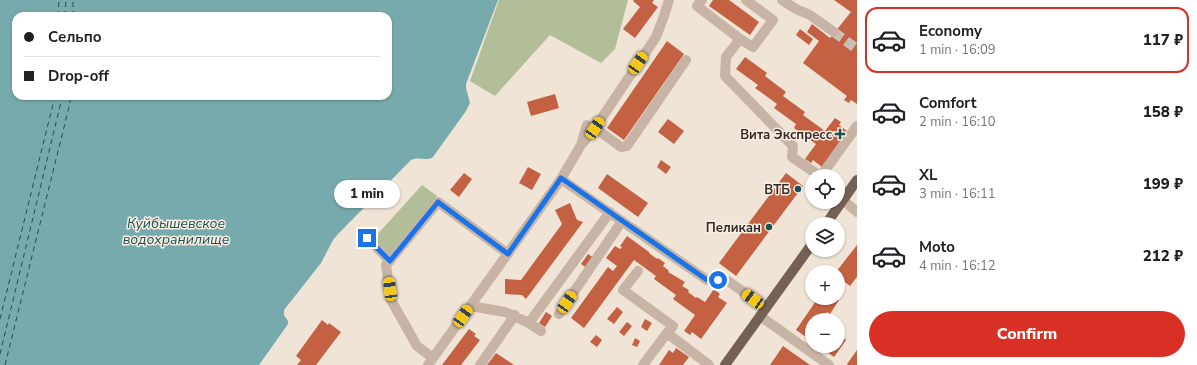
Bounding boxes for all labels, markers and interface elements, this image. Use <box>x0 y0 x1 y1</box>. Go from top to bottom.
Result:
text: Economy <box>919 21 982 41</box>
icon: car <box>871 22 907 58</box>
text: Сельпо <box>48 27 102 47</box>
text: 117 ₽ <box>1143 30 1183 50</box>
text: 1 min · 16:09 <box>919 41 995 59</box>
car <box>626 50 650 76</box>
text: Drop-off <box>48 66 109 86</box>
text: Comfort <box>919 93 976 113</box>
icon: car <box>871 94 907 130</box>
text: 158 ₽ <box>1143 102 1183 122</box>
text: 2 min · 16:10 <box>919 113 995 131</box>
car <box>583 115 607 141</box>
place label: Вита Экспресс <box>740 126 833 144</box>
marker: Вита Экспресс <box>835 129 845 139</box>
text: XL <box>919 165 938 185</box>
icon: car <box>871 166 907 202</box>
map controls <box>805 169 845 353</box>
button: locate <box>805 169 845 209</box>
text: 199 ₽ <box>1143 174 1183 194</box>
callout: 1 min <box>334 180 400 208</box>
place label: ВТБ <box>764 181 790 199</box>
marker: ВТБ <box>793 184 803 194</box>
text: 1 min <box>350 185 384 203</box>
text: 3 min · 16:11 <box>919 185 995 203</box>
water label: Куйбышевское водохранилище <box>123 214 230 249</box>
button: layers <box>805 217 845 257</box>
place label: Пеликан <box>706 219 761 237</box>
marker: Пеликан <box>764 222 774 232</box>
route end <box>358 229 376 247</box>
text: Moto <box>919 237 955 257</box>
icon: car <box>871 238 907 274</box>
text: 212 ₽ <box>1143 246 1183 266</box>
text: 4 min · 16:12 <box>919 257 995 275</box>
button: + <box>805 265 845 305</box>
route start <box>709 271 727 289</box>
car <box>382 276 398 302</box>
car <box>740 287 766 311</box>
car <box>555 289 579 315</box>
car <box>451 303 475 329</box>
button: Confirm <box>869 311 1185 357</box>
button: − <box>805 313 845 353</box>

